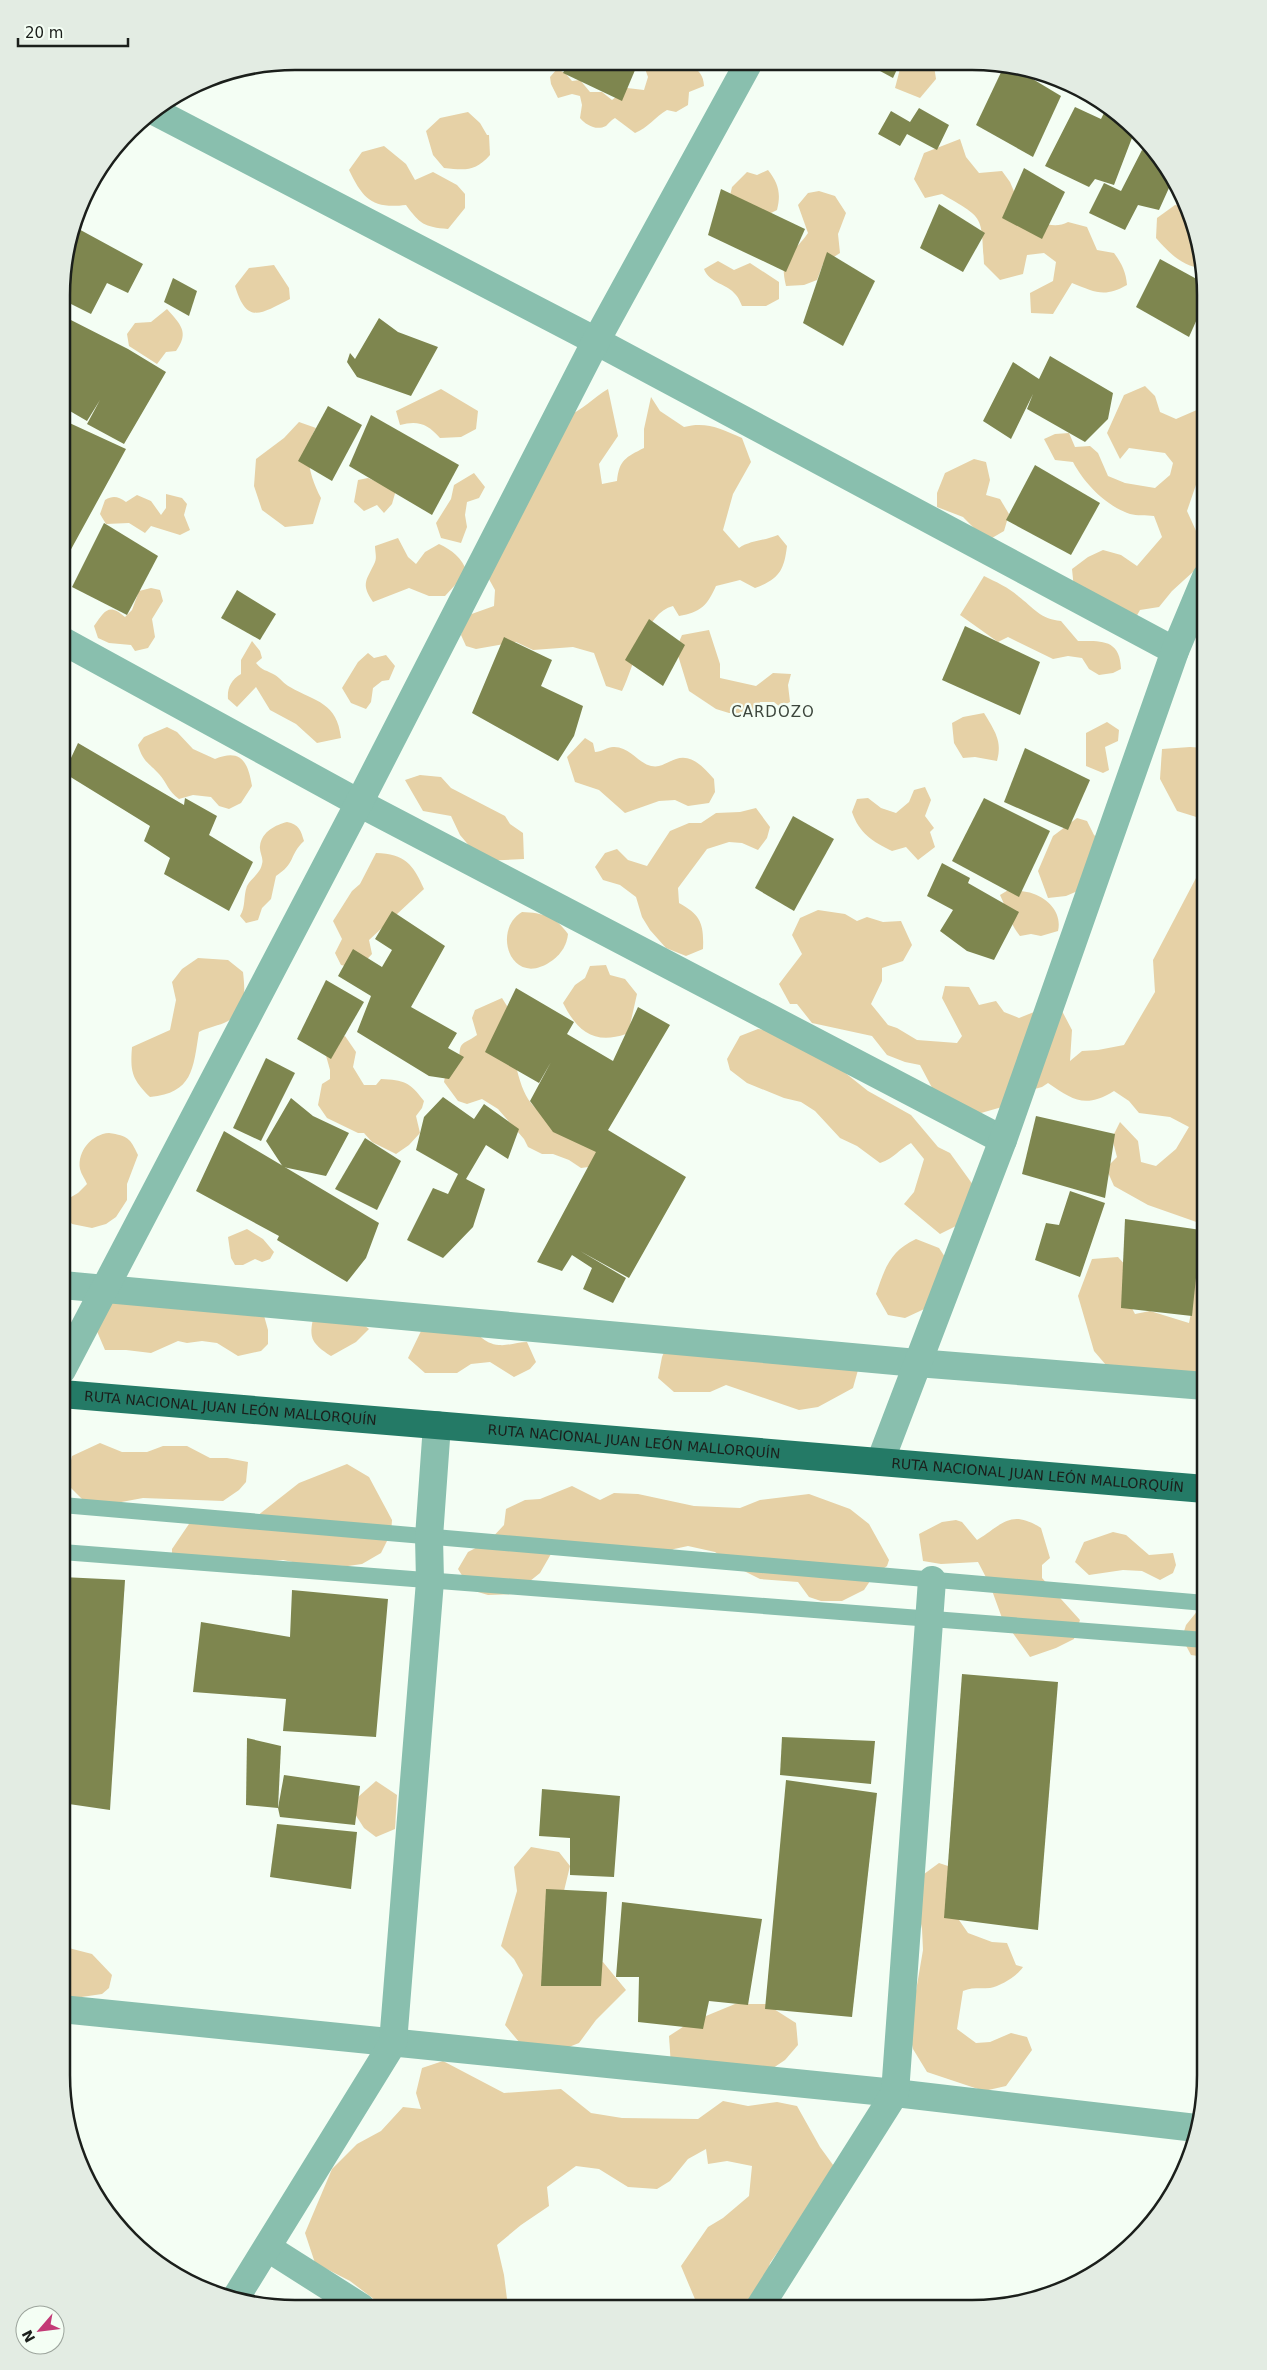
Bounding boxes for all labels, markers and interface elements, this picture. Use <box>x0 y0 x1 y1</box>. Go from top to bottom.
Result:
scale bar <box>18 15 128 47</box>
text: 20 m <box>25 24 63 42</box>
district label: CARDOZO <box>731 703 815 721</box>
street label: RUTA NACIONAL JUAN LEÓN MALLORQUÍN <box>83 1388 377 1428</box>
street label: RUTA NACIONAL JUAN LEÓN MALLORQUÍN <box>487 1421 781 1462</box>
street label: RUTA NACIONAL JUAN LEÓN MALLORQUÍN <box>891 1455 1185 1495</box>
north arrow <box>15 2305 65 2355</box>
text: N <box>19 2327 38 2345</box>

